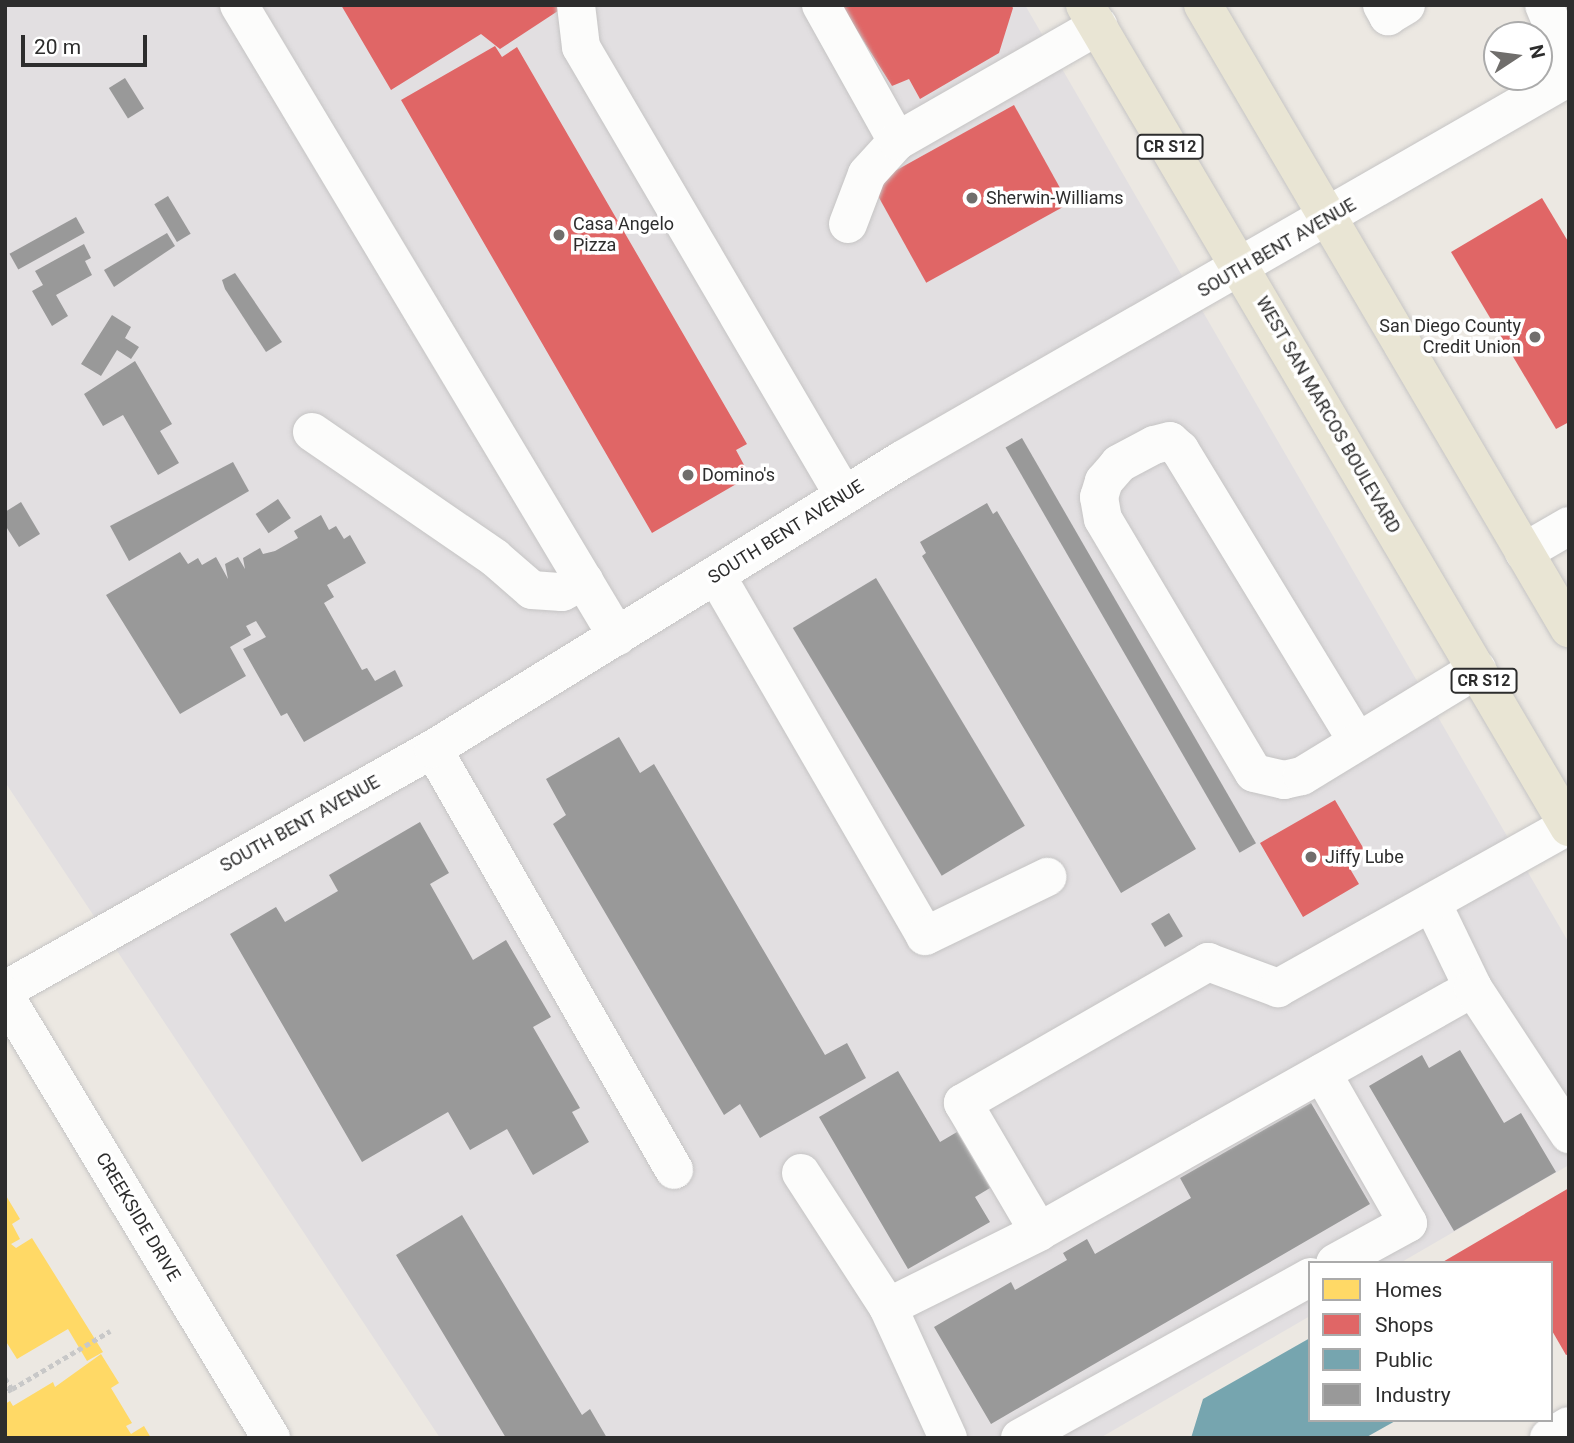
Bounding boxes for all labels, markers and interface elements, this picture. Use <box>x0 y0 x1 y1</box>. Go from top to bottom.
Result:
scale bar <box>24 21 150 65</box>
north arrow <box>1483 21 1553 91</box>
text: 20 m <box>34 35 81 59</box>
text: N <box>1524 42 1550 61</box>
road number: CR S12 <box>1135 134 1205 160</box>
place label: Sherwin-Williams <box>986 187 1124 209</box>
marker: Sherwin-Williams <box>964 190 980 206</box>
street label: SOUTH BENT AVENUE <box>1194 194 1360 302</box>
place label: Casa Angelo Pizza <box>573 214 674 256</box>
marker: Casa Angelo Pizza <box>551 227 567 243</box>
street label: WEST SAN MARCOS BOULEVARD <box>1251 293 1405 537</box>
place label: San Diego County Credit Union <box>1379 316 1521 358</box>
marker: San Diego County Credit Union <box>1527 329 1543 345</box>
place label: Domino's <box>702 464 775 486</box>
marker: Domino's <box>680 467 696 483</box>
street label: SOUTH BENT AVENUE <box>704 475 868 589</box>
road number: CR S12 <box>1449 668 1519 694</box>
street label: SOUTH BENT AVENUE <box>216 771 384 877</box>
place label: Jiffy Lube <box>1325 846 1404 868</box>
marker: Jiffy Lube <box>1303 849 1319 865</box>
street label: CREEKSIDE DRIVE <box>91 1149 185 1285</box>
legend <box>1308 1261 1553 1422</box>
text: Homes <box>1375 1278 1442 1302</box>
text: Shops <box>1375 1313 1434 1337</box>
text: Public <box>1375 1348 1433 1372</box>
text: Industry <box>1375 1383 1451 1407</box>

